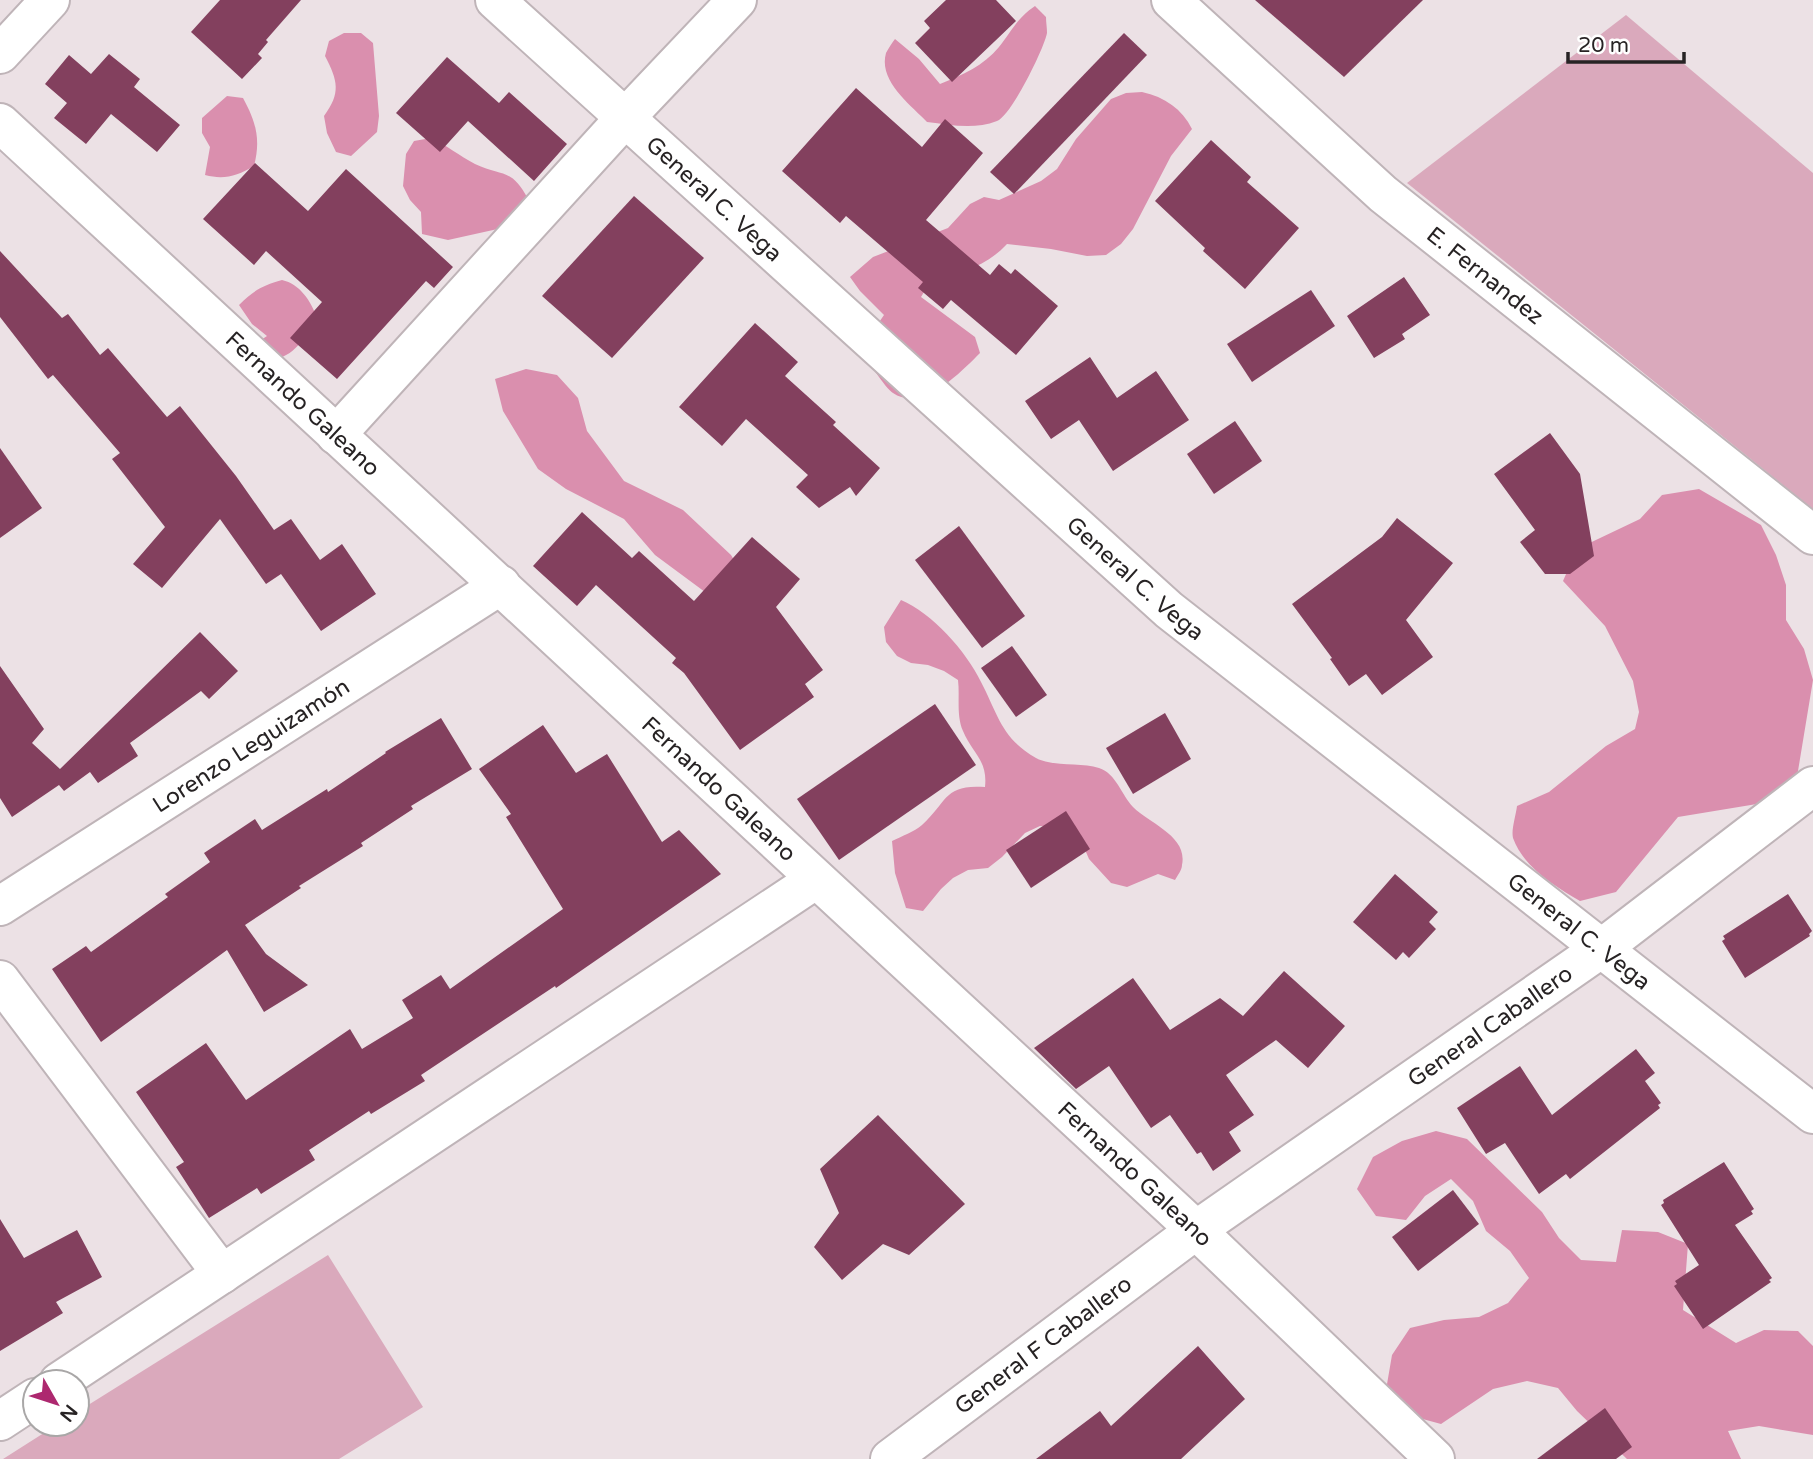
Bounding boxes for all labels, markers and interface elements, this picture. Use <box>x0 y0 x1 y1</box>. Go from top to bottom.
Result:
scale bar <box>1568 21 1684 65</box>
text: 20 m <box>1578 33 1629 58</box>
street label: General C. Vega <box>640 131 788 268</box>
street label: E. Fernandez <box>1421 221 1549 331</box>
street label: Fernando Galeano <box>219 326 385 483</box>
street label: General C. Vega <box>1060 511 1209 647</box>
street label: Lorenzo Leguizamón <box>148 673 355 819</box>
street label: Fernando Galeano <box>635 711 802 868</box>
street label: General C. Vega <box>1501 867 1656 997</box>
street label: General Caballero <box>1403 960 1578 1094</box>
street label: Fernando Galeano <box>1052 1096 1218 1253</box>
street label: General F Caballero <box>949 1270 1138 1421</box>
north arrow <box>21 1368 91 1438</box>
text: N <box>55 1400 82 1426</box>

